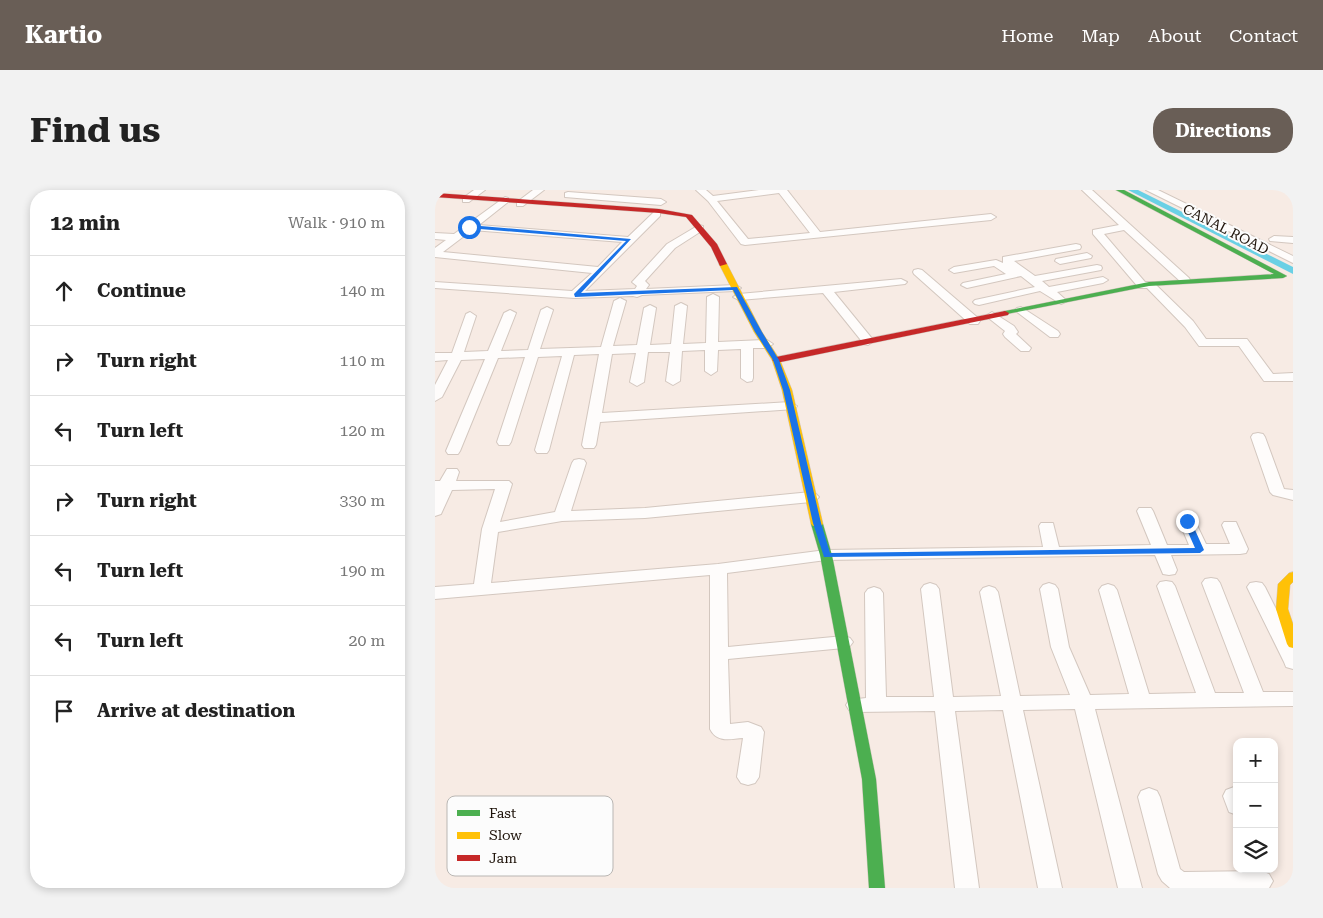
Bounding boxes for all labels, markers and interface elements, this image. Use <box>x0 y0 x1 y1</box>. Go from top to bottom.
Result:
text: Kartio <box>25 21 102 49</box>
text: Home <box>1001 25 1053 46</box>
text: Map <box>1081 25 1120 46</box>
text: About <box>1148 25 1201 46</box>
text: Contact <box>1229 25 1298 46</box>
button: Directions <box>1153 108 1293 153</box>
text: Find us <box>30 110 160 151</box>
street label: CANAL ROAD <box>1180 201 1272 258</box>
text: 12 min <box>50 211 120 235</box>
text: Walk · 910 m <box>288 213 385 232</box>
route start <box>458 216 481 239</box>
icon: ahead <box>50 277 78 305</box>
text: Continue <box>97 279 186 302</box>
text: 140 m <box>339 281 385 300</box>
icon: right <box>50 347 78 375</box>
text: Turn right <box>97 349 197 372</box>
text: 110 m <box>339 351 385 370</box>
icon: left <box>50 417 78 445</box>
text: Turn left <box>97 419 183 442</box>
text: 120 m <box>339 421 385 440</box>
icon: right <box>50 487 78 515</box>
text: Turn right <box>97 489 197 512</box>
text: 330 m <box>339 491 385 510</box>
route end <box>1176 510 1199 533</box>
icon: left <box>50 557 78 585</box>
text: Turn left <box>97 559 183 582</box>
text: 190 m <box>339 561 385 580</box>
icon: left <box>50 627 78 655</box>
text: Turn left <box>97 629 183 652</box>
text: 20 m <box>348 631 385 650</box>
icon: arrive <box>50 697 78 725</box>
text: Arrive at destination <box>97 699 295 722</box>
map controls <box>1233 738 1278 873</box>
button: + <box>1233 738 1278 783</box>
button: − <box>1233 783 1278 828</box>
legend <box>447 796 613 876</box>
text: Fast <box>489 805 516 821</box>
text: Slow <box>489 827 522 843</box>
button: layers <box>1233 828 1278 873</box>
text: Jam <box>489 850 517 866</box>

